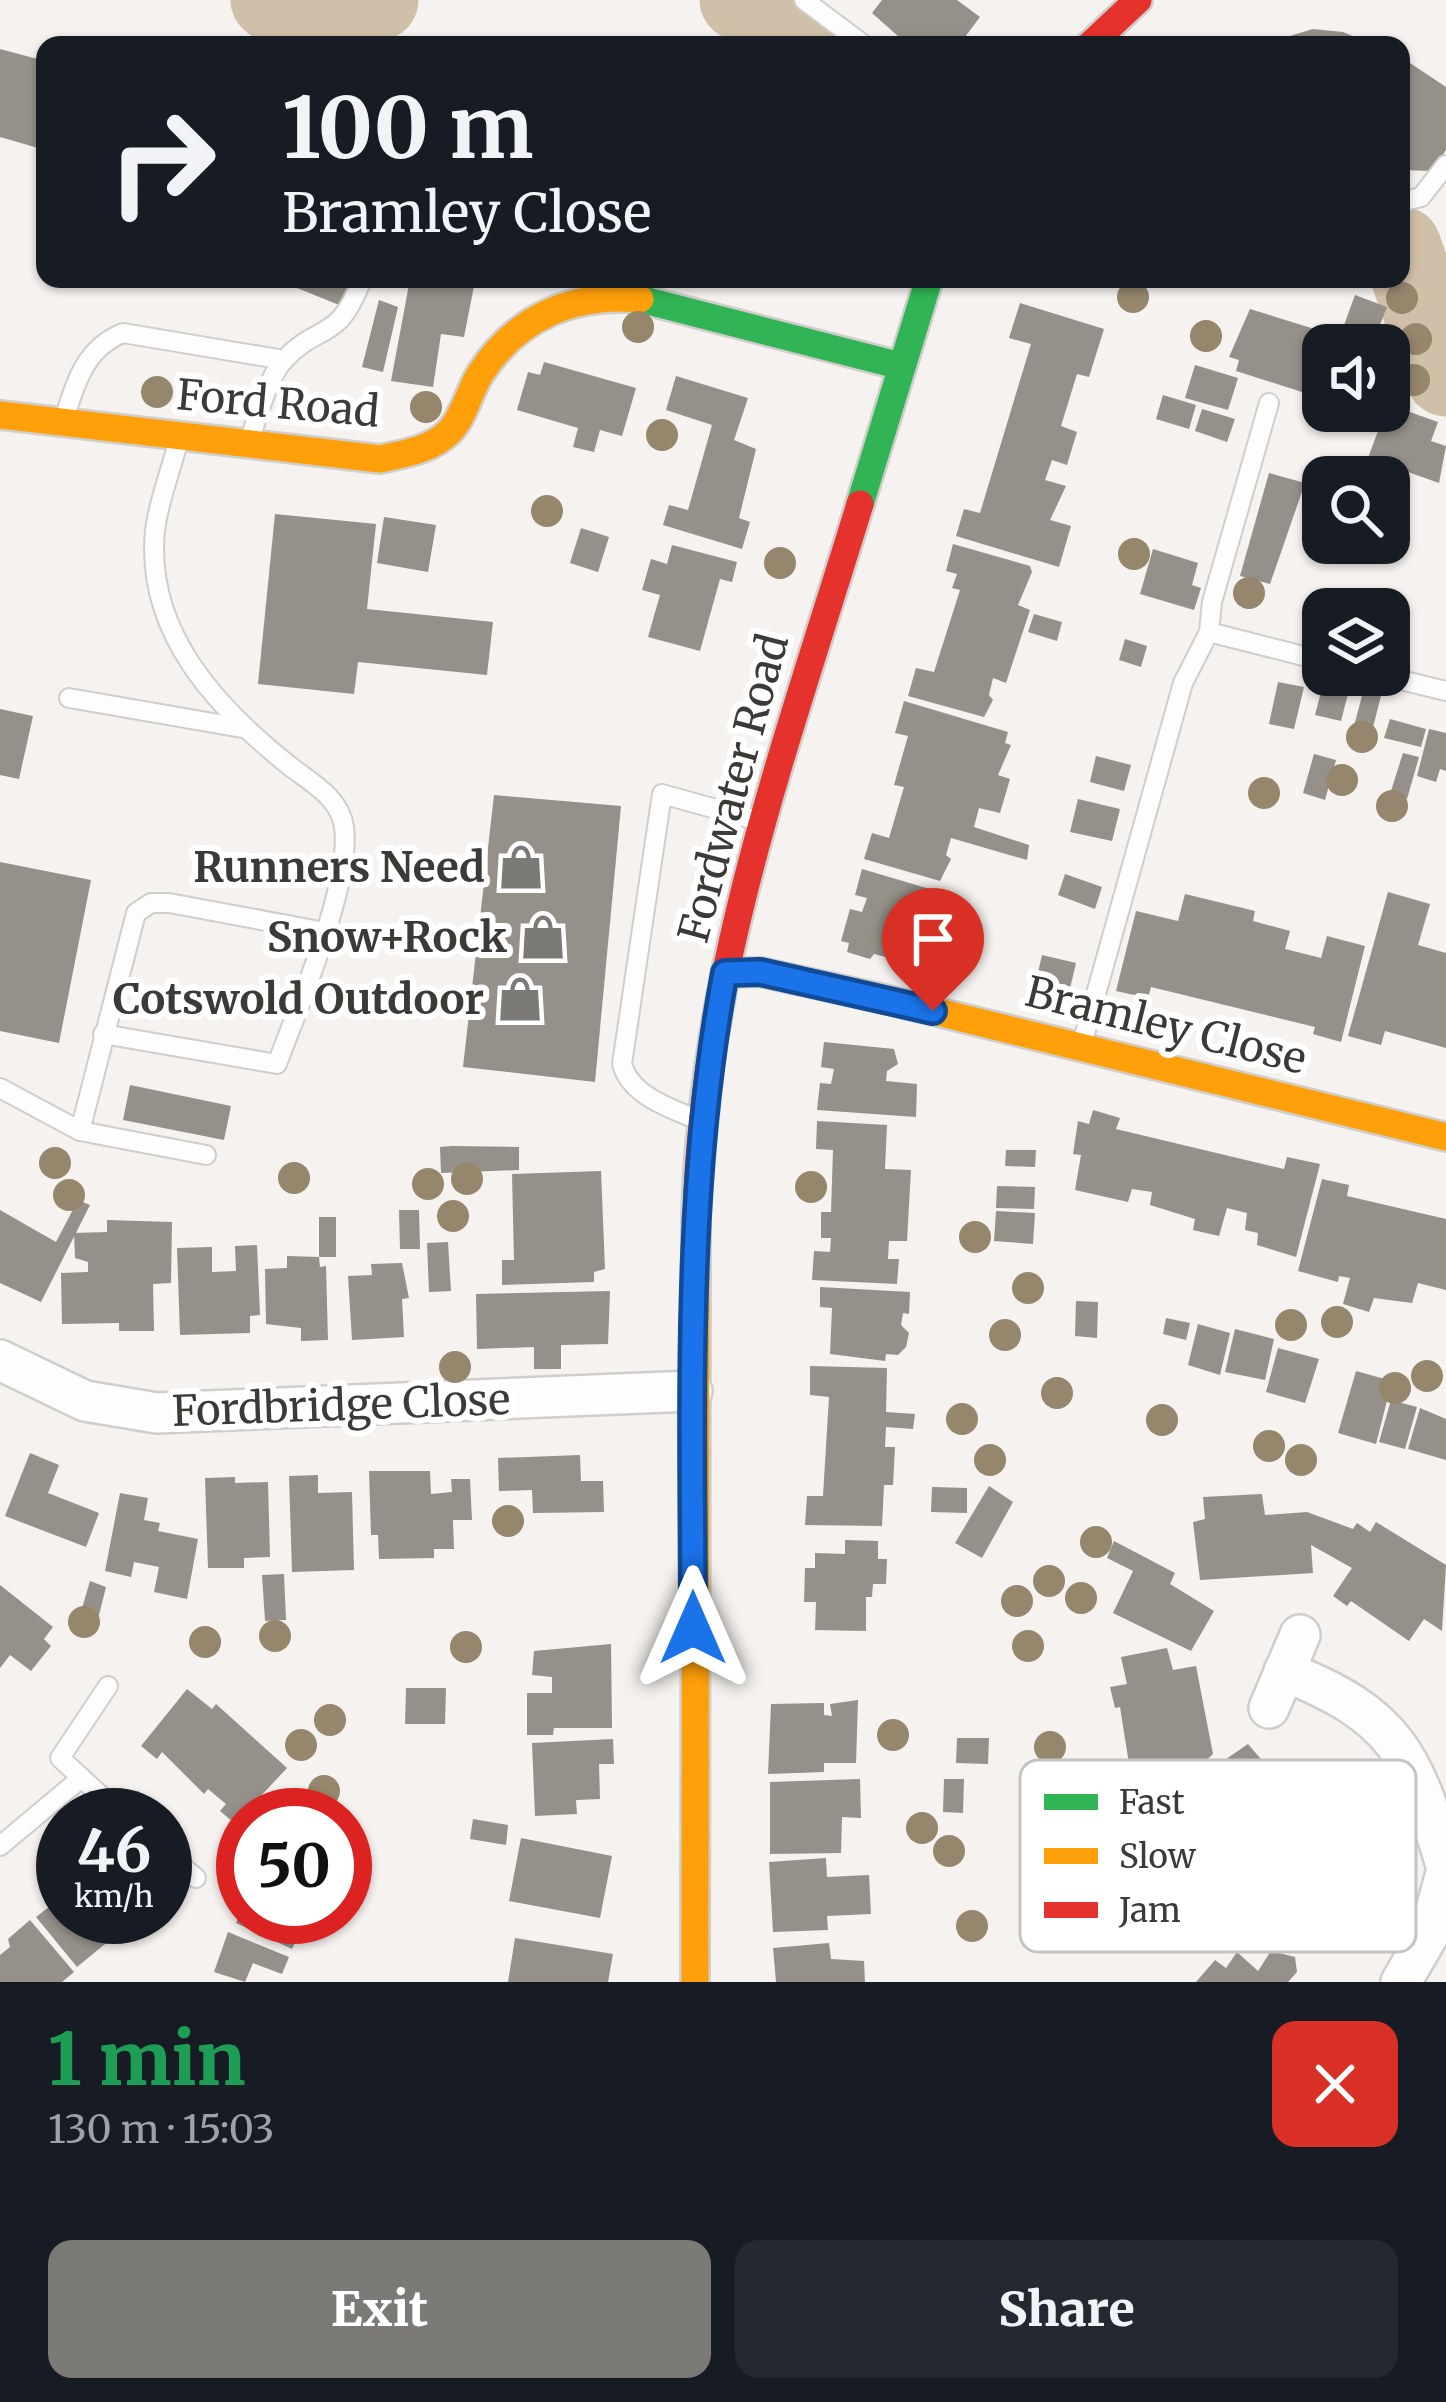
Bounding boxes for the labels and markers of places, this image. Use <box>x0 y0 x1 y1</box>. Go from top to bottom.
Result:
place label: Runners Need <box>193 841 485 893</box>
shop icon: Runners Need <box>496 842 546 892</box>
pin <box>882 888 984 1011</box>
place label: Snow+Rock <box>267 911 508 963</box>
shop icon: Snow+Rock <box>518 912 568 962</box>
place label: Cotswold Outdoor <box>113 973 484 1025</box>
shop icon: Cotswold Outdoor <box>495 974 545 1024</box>

